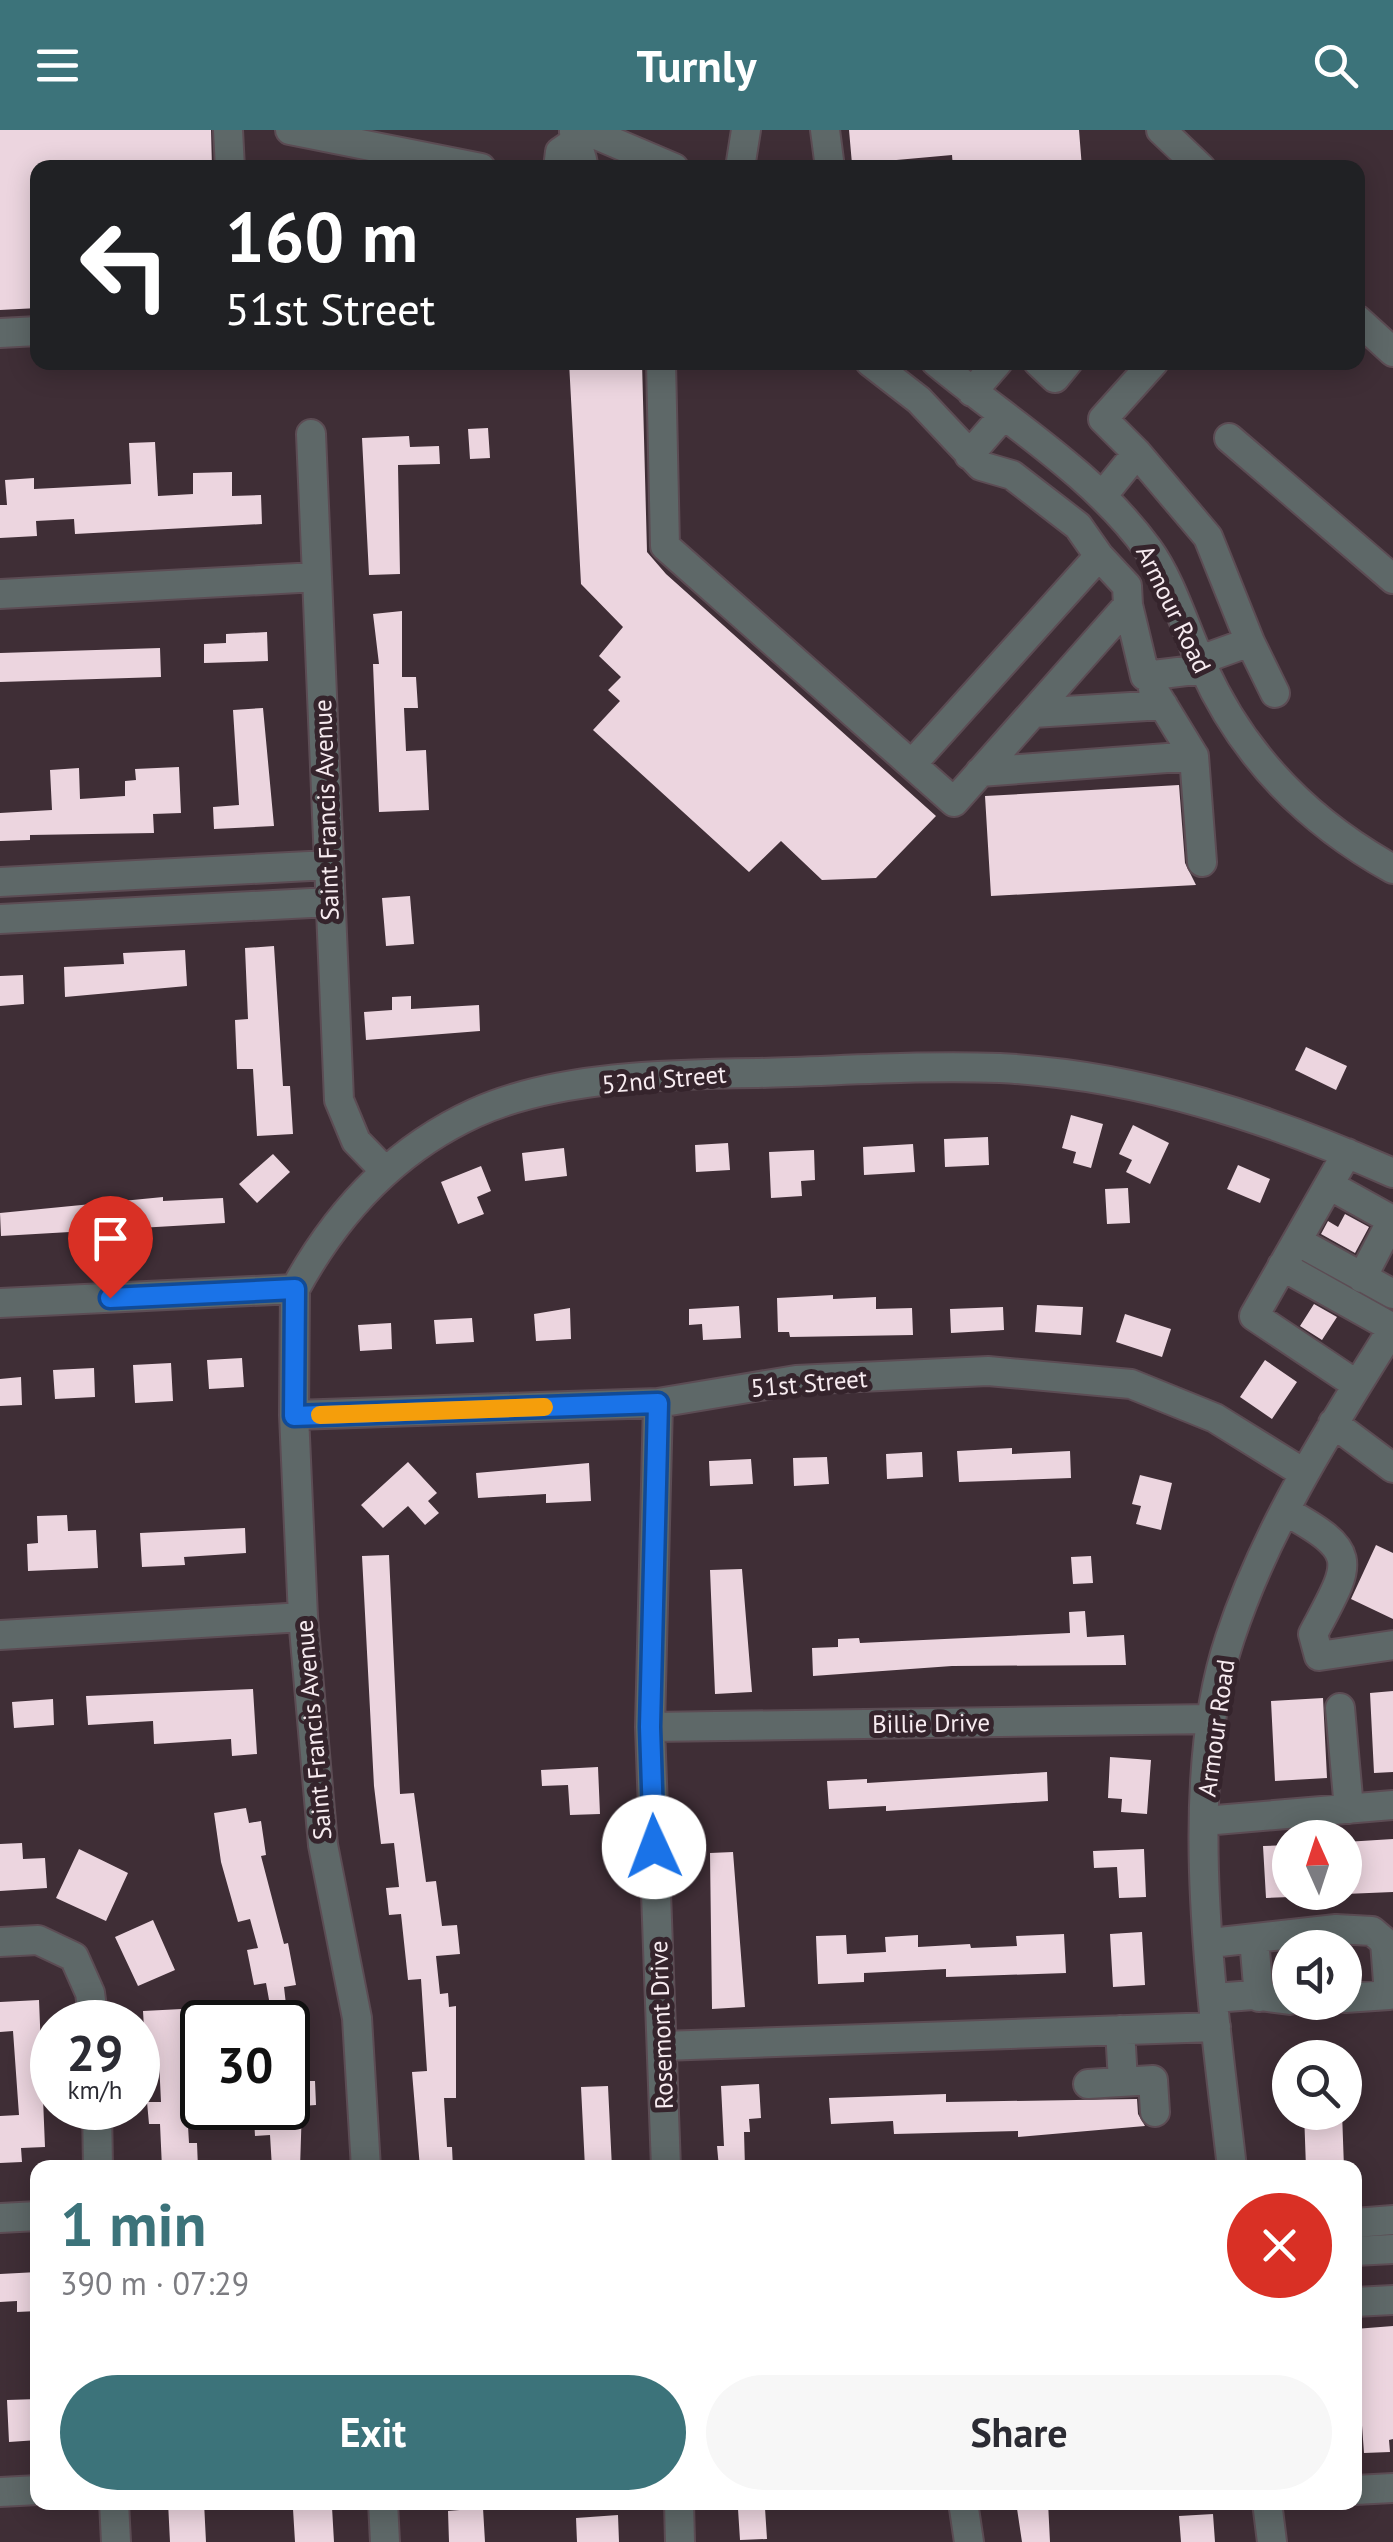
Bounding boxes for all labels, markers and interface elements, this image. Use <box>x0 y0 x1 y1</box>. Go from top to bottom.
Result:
text: Turnly <box>636 36 757 94</box>
icon: menu <box>30 38 85 93</box>
icon: search <box>1308 38 1363 93</box>
text: 160 m <box>225 191 418 281</box>
icon: left <box>60 200 190 330</box>
text: 51st Street <box>225 279 435 337</box>
street label: Armour Road <box>1129 540 1219 678</box>
street label: Saint Francis Avenue <box>306 699 346 921</box>
street label: 52nd Street <box>600 1058 728 1100</box>
pin <box>68 1196 153 1299</box>
icon: arrive <box>83 1211 138 1266</box>
street label: 51st Street <box>749 1362 869 1404</box>
street label: Saint Francis Avenue <box>287 1618 339 1842</box>
street label: Armour Road <box>1191 1657 1241 1799</box>
street label: Billie Drive <box>872 1706 990 1740</box>
position arrow <box>602 1795 706 1899</box>
north arrow <box>1272 1820 1362 1910</box>
map controls <box>1272 1820 1362 2130</box>
button: sound <box>1272 1930 1362 2020</box>
street label: Rosemont Drive <box>642 1940 680 2110</box>
speed limit sign: 30 <box>180 2000 310 2130</box>
text: 29 <box>67 2020 123 2085</box>
button: search <box>1272 2040 1362 2130</box>
text: km/h <box>68 2074 122 2106</box>
text: 1 min <box>60 2185 206 2263</box>
button: close <box>1227 2193 1332 2298</box>
text: 390 m · 07:29 <box>60 2262 249 2304</box>
button: Exit <box>60 2375 686 2490</box>
button: Share <box>706 2375 1332 2490</box>

